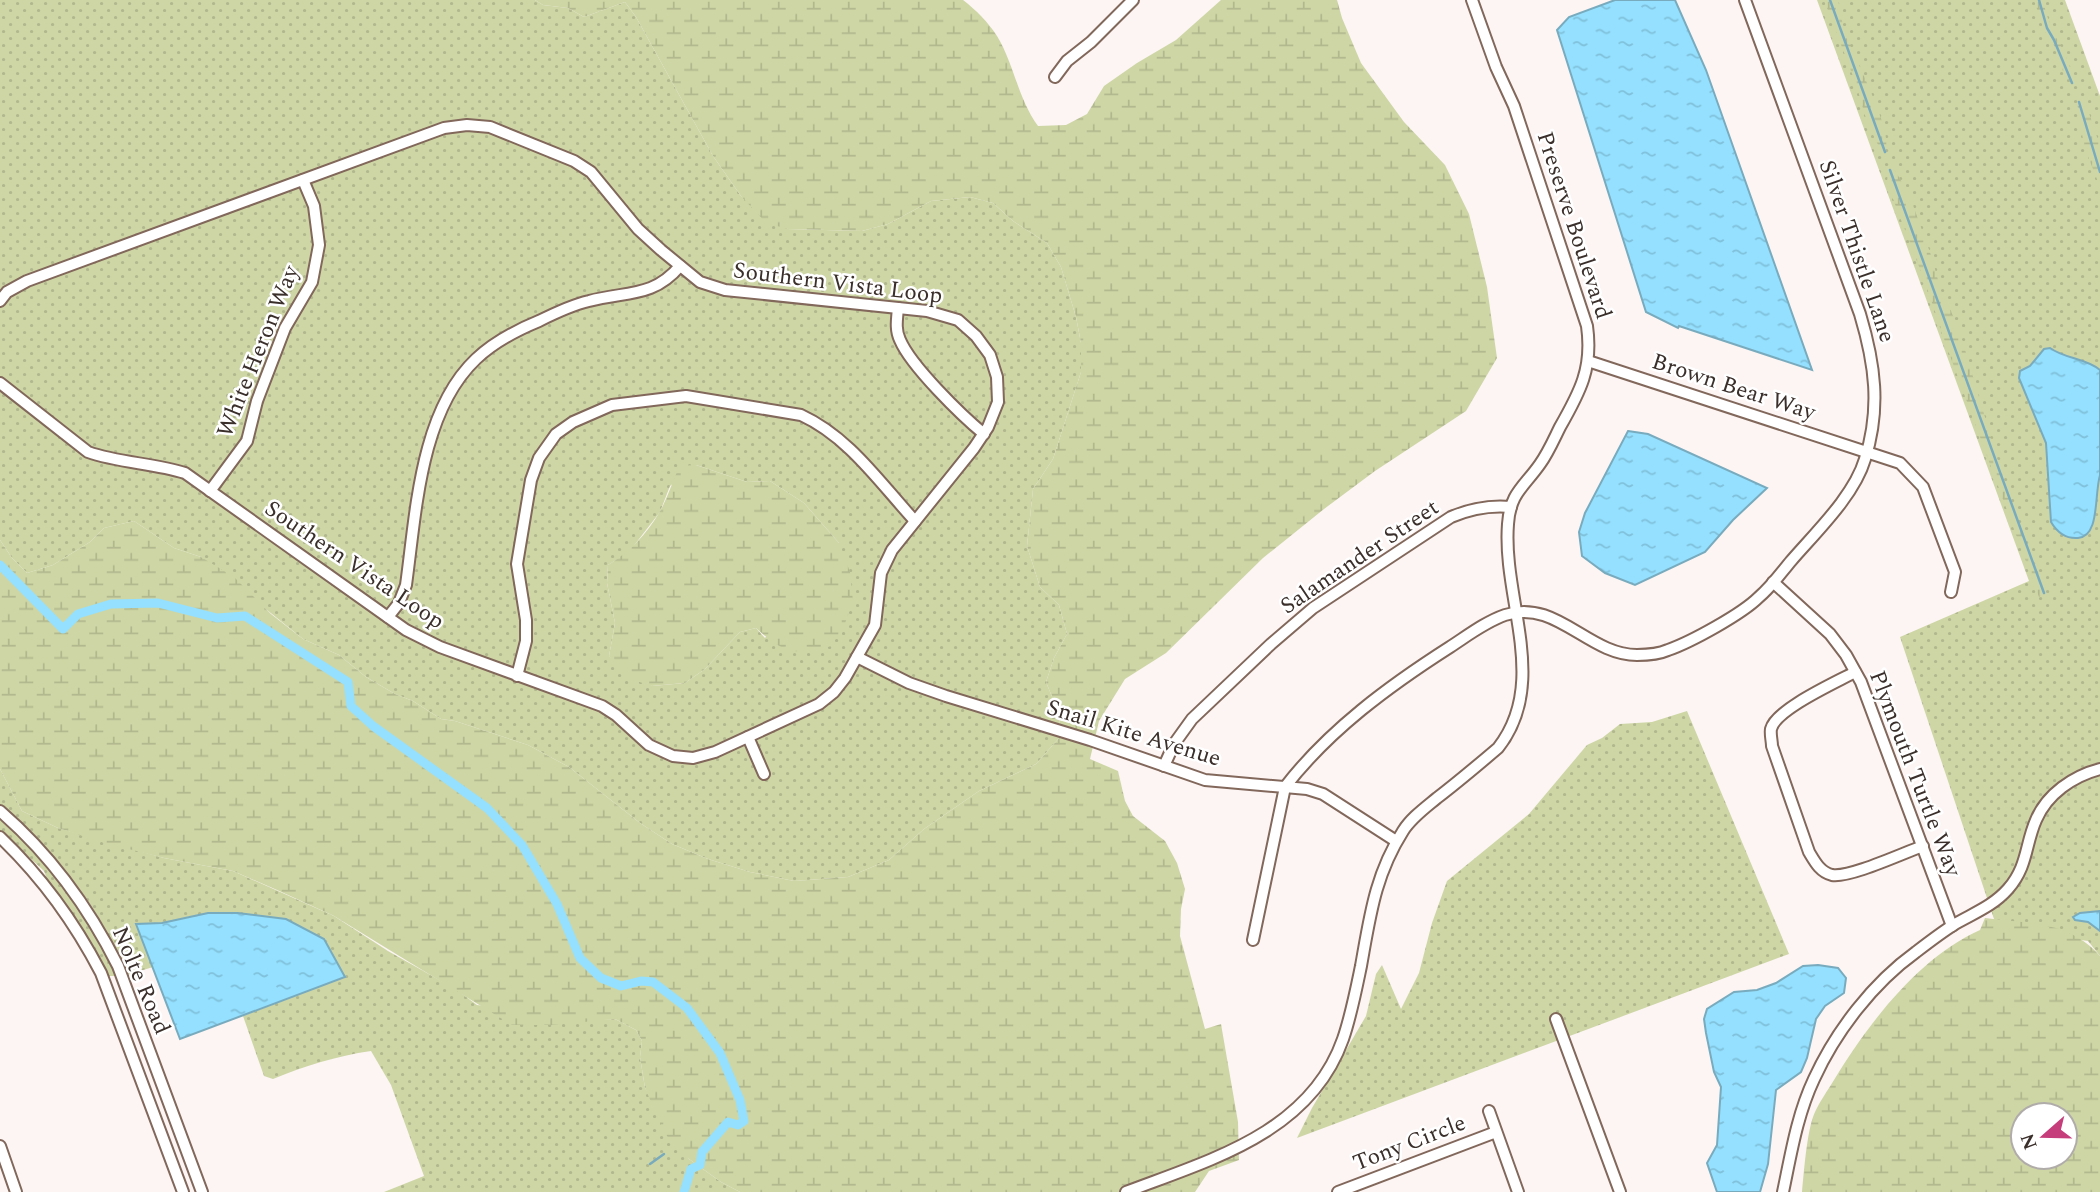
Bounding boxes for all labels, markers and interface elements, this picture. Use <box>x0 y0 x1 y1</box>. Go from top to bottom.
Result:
street label: Preserve Boulevard <box>1527 127 1620 324</box>
street label: Silver Thistle Lane <box>1809 155 1904 347</box>
street label: Southern Vista Loop <box>731 253 944 314</box>
street label: White Heron Way <box>208 259 309 443</box>
street label: Brown Bear Way <box>1647 344 1821 431</box>
street label: Salamander Street <box>1273 491 1446 624</box>
street label: Southern Vista Loop <box>257 492 451 639</box>
street label: Plymouth Turtle Way <box>1859 665 1970 883</box>
street label: Snail Kite Avenue <box>1042 690 1225 777</box>
street label: Nolte Road <box>102 921 179 1040</box>
north arrow <box>2009 1101 2079 1171</box>
street label: Tony Circle <box>1348 1106 1471 1181</box>
text: N <box>2013 1129 2046 1154</box>

